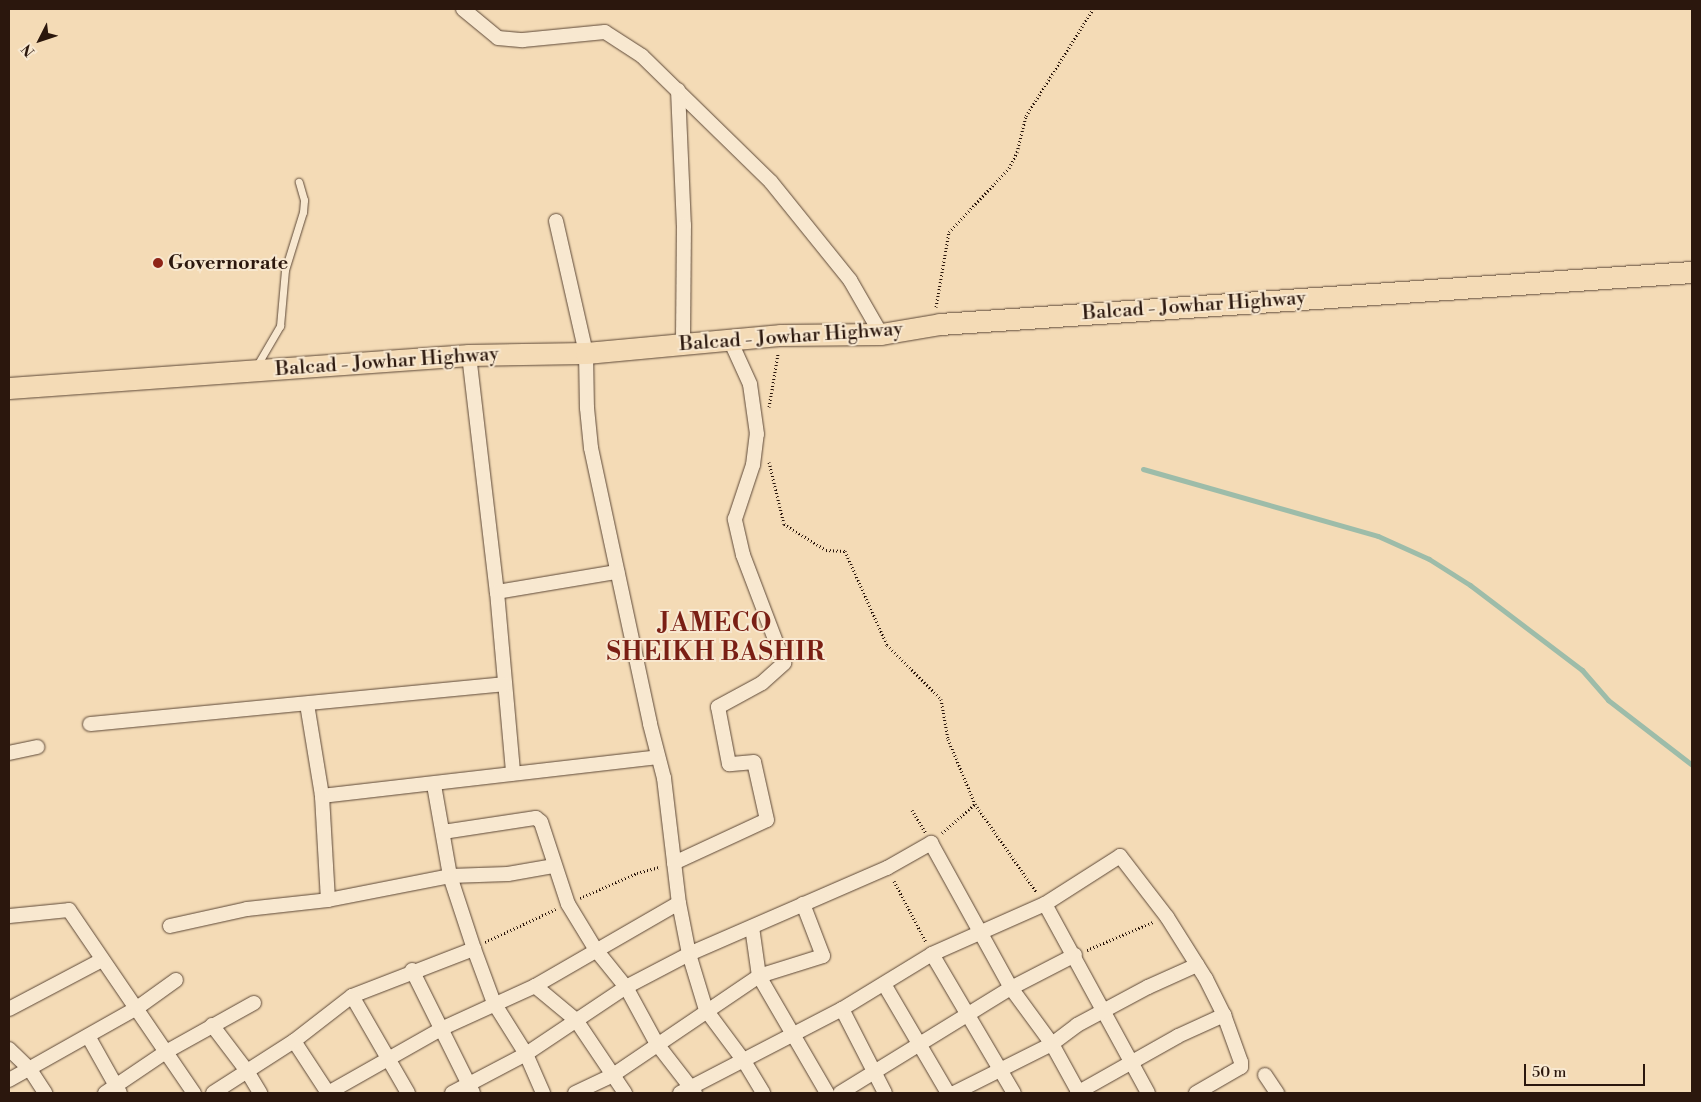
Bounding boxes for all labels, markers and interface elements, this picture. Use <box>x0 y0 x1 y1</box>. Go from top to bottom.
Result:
north arrow <box>15 15 65 65</box>
text: N <box>18 40 39 60</box>
place label: Governorate <box>168 251 288 275</box>
marker: Governorate <box>152 257 164 269</box>
street label: Balcad - Jowhar Highway <box>1081 286 1307 326</box>
street label: Balcad - Jowhar Highway <box>678 317 904 357</box>
street label: Balcad - Jowhar Highway <box>274 342 500 382</box>
district label: JAMECO SHEIKH BASHIR <box>605 610 827 669</box>
scale bar <box>1526 1054 1647 1086</box>
text: 50 m <box>1532 1063 1566 1082</box>

